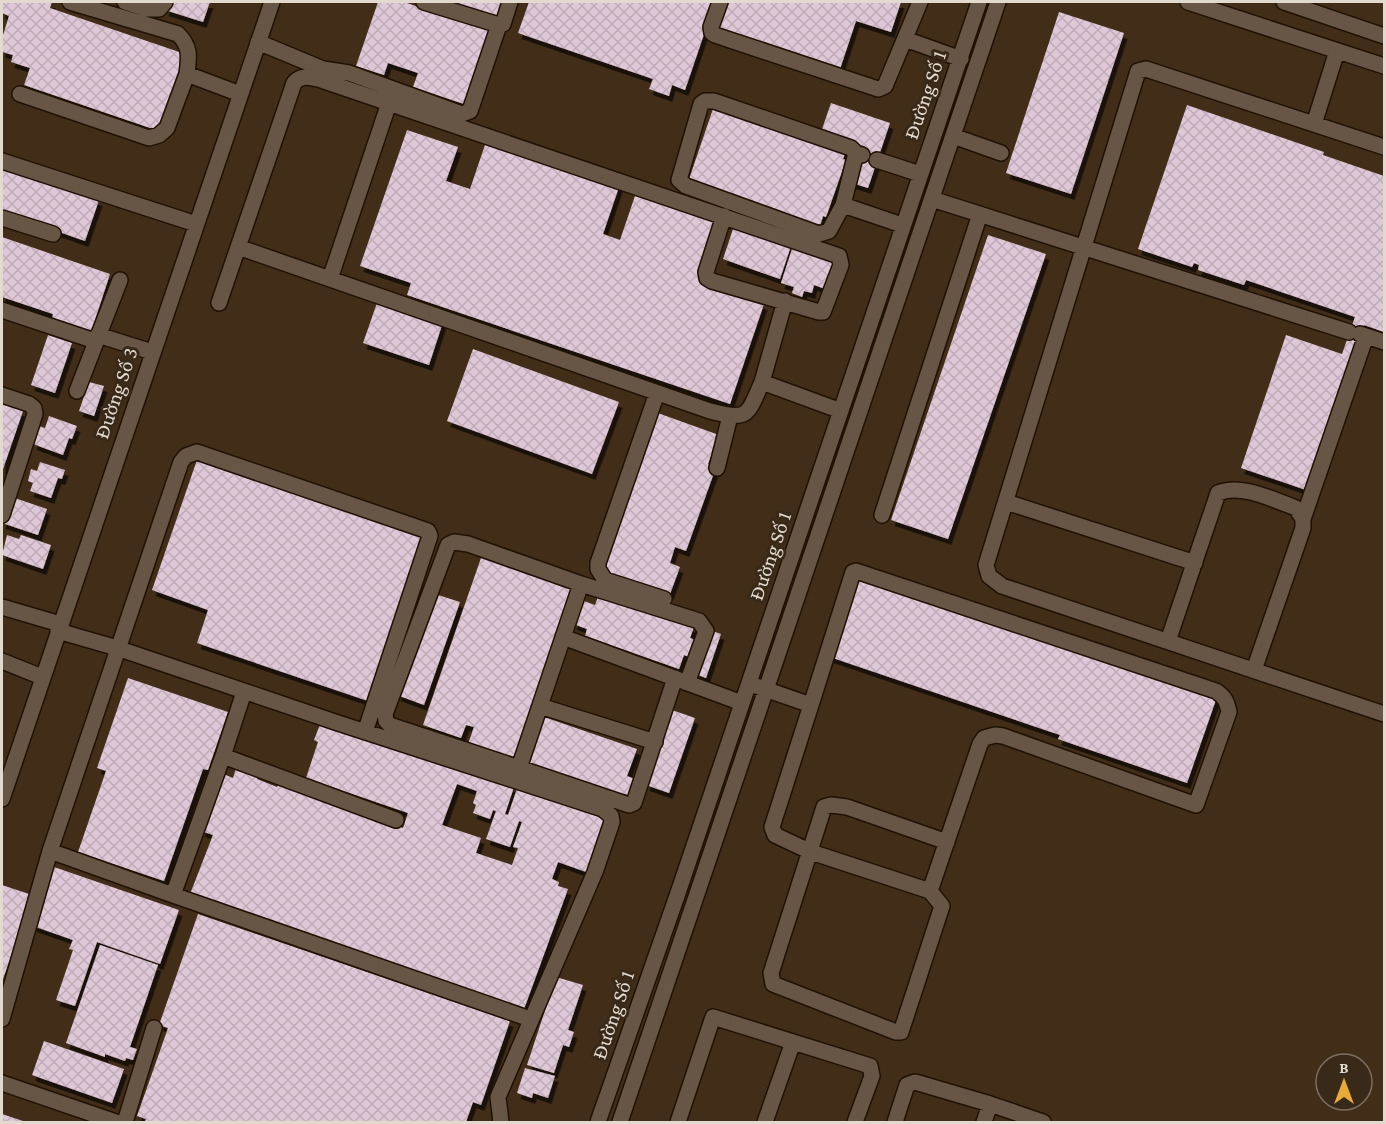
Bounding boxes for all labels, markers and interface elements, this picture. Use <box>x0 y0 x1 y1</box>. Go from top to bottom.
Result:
street label: Đường Số 1 <box>899 48 951 142</box>
street label: Đường Số 3 <box>89 344 143 442</box>
street label: Đường Số 1 <box>744 509 796 603</box>
street label: Đường Số 1 <box>587 968 639 1062</box>
north arrow <box>1314 1052 1374 1112</box>
text: B <box>1339 1059 1349 1076</box>

